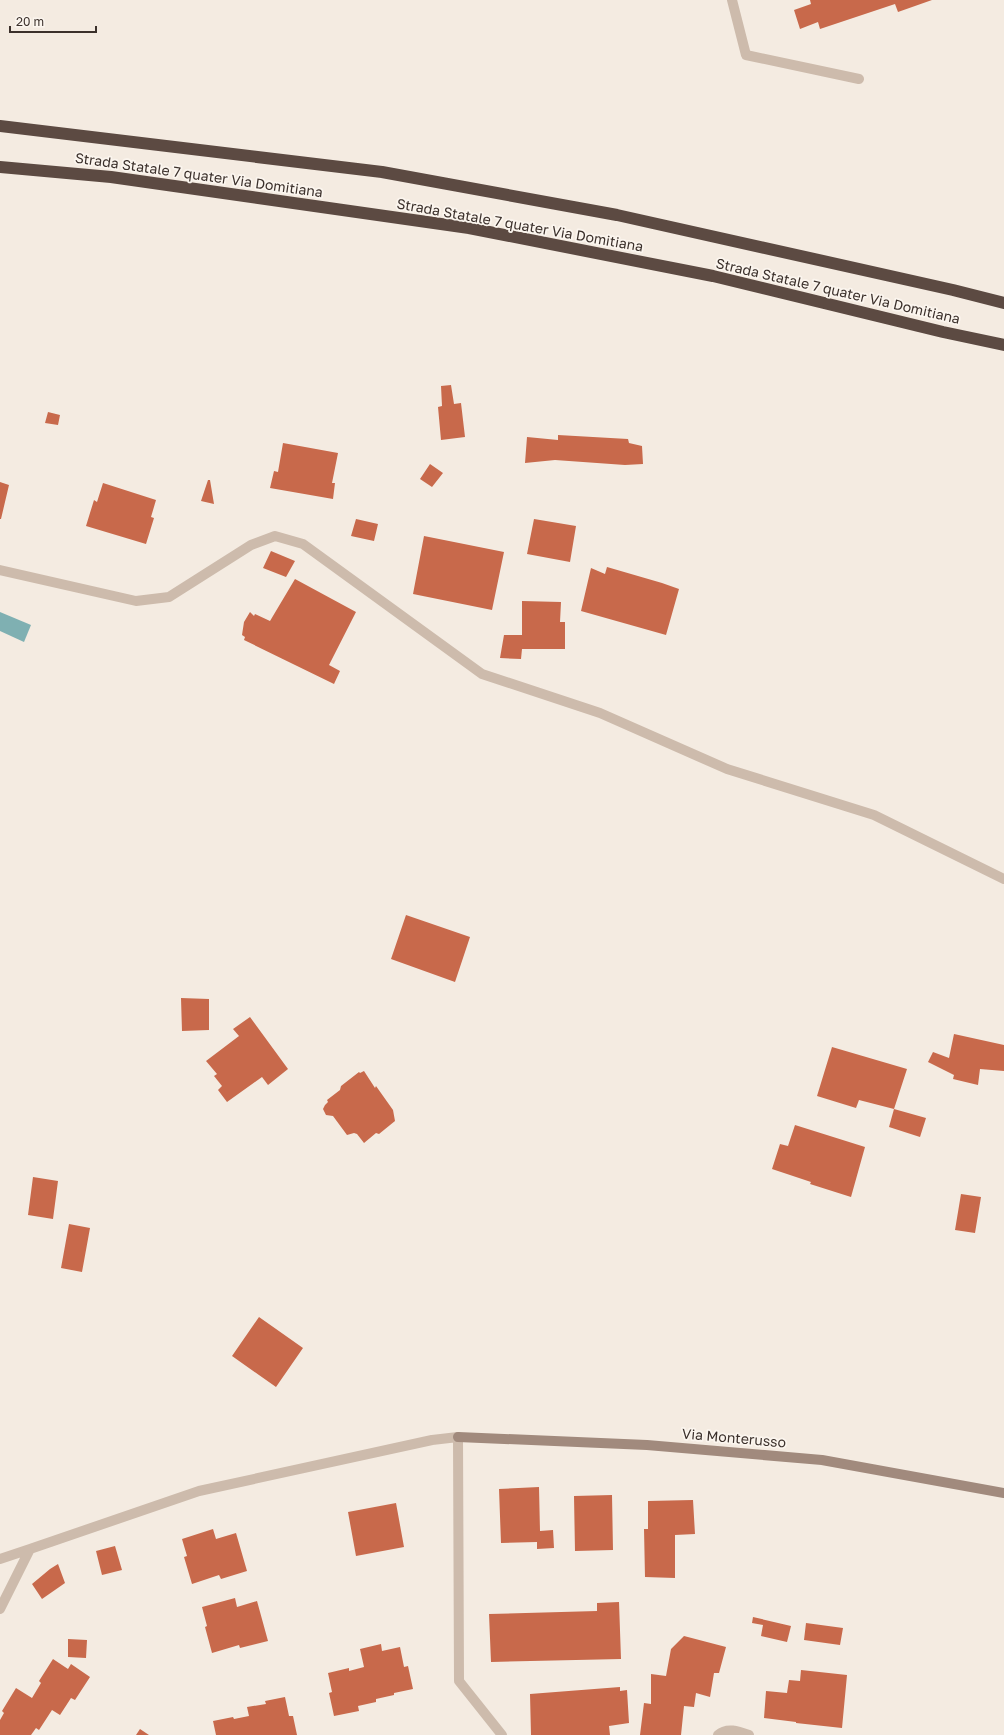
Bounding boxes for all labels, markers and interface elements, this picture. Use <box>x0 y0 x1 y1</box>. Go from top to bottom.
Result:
scale bar <box>10 8 96 34</box>
text: 20 m <box>16 14 44 29</box>
street label: Strada Statale 7 quater Via Domitiana <box>74 149 324 200</box>
street label: Strada Statale 7 quater Via Domitiana <box>395 194 645 255</box>
street label: Strada Statale 7 quater Via Domitiana <box>714 254 962 327</box>
street label: Via Monterusso <box>681 1424 787 1451</box>

